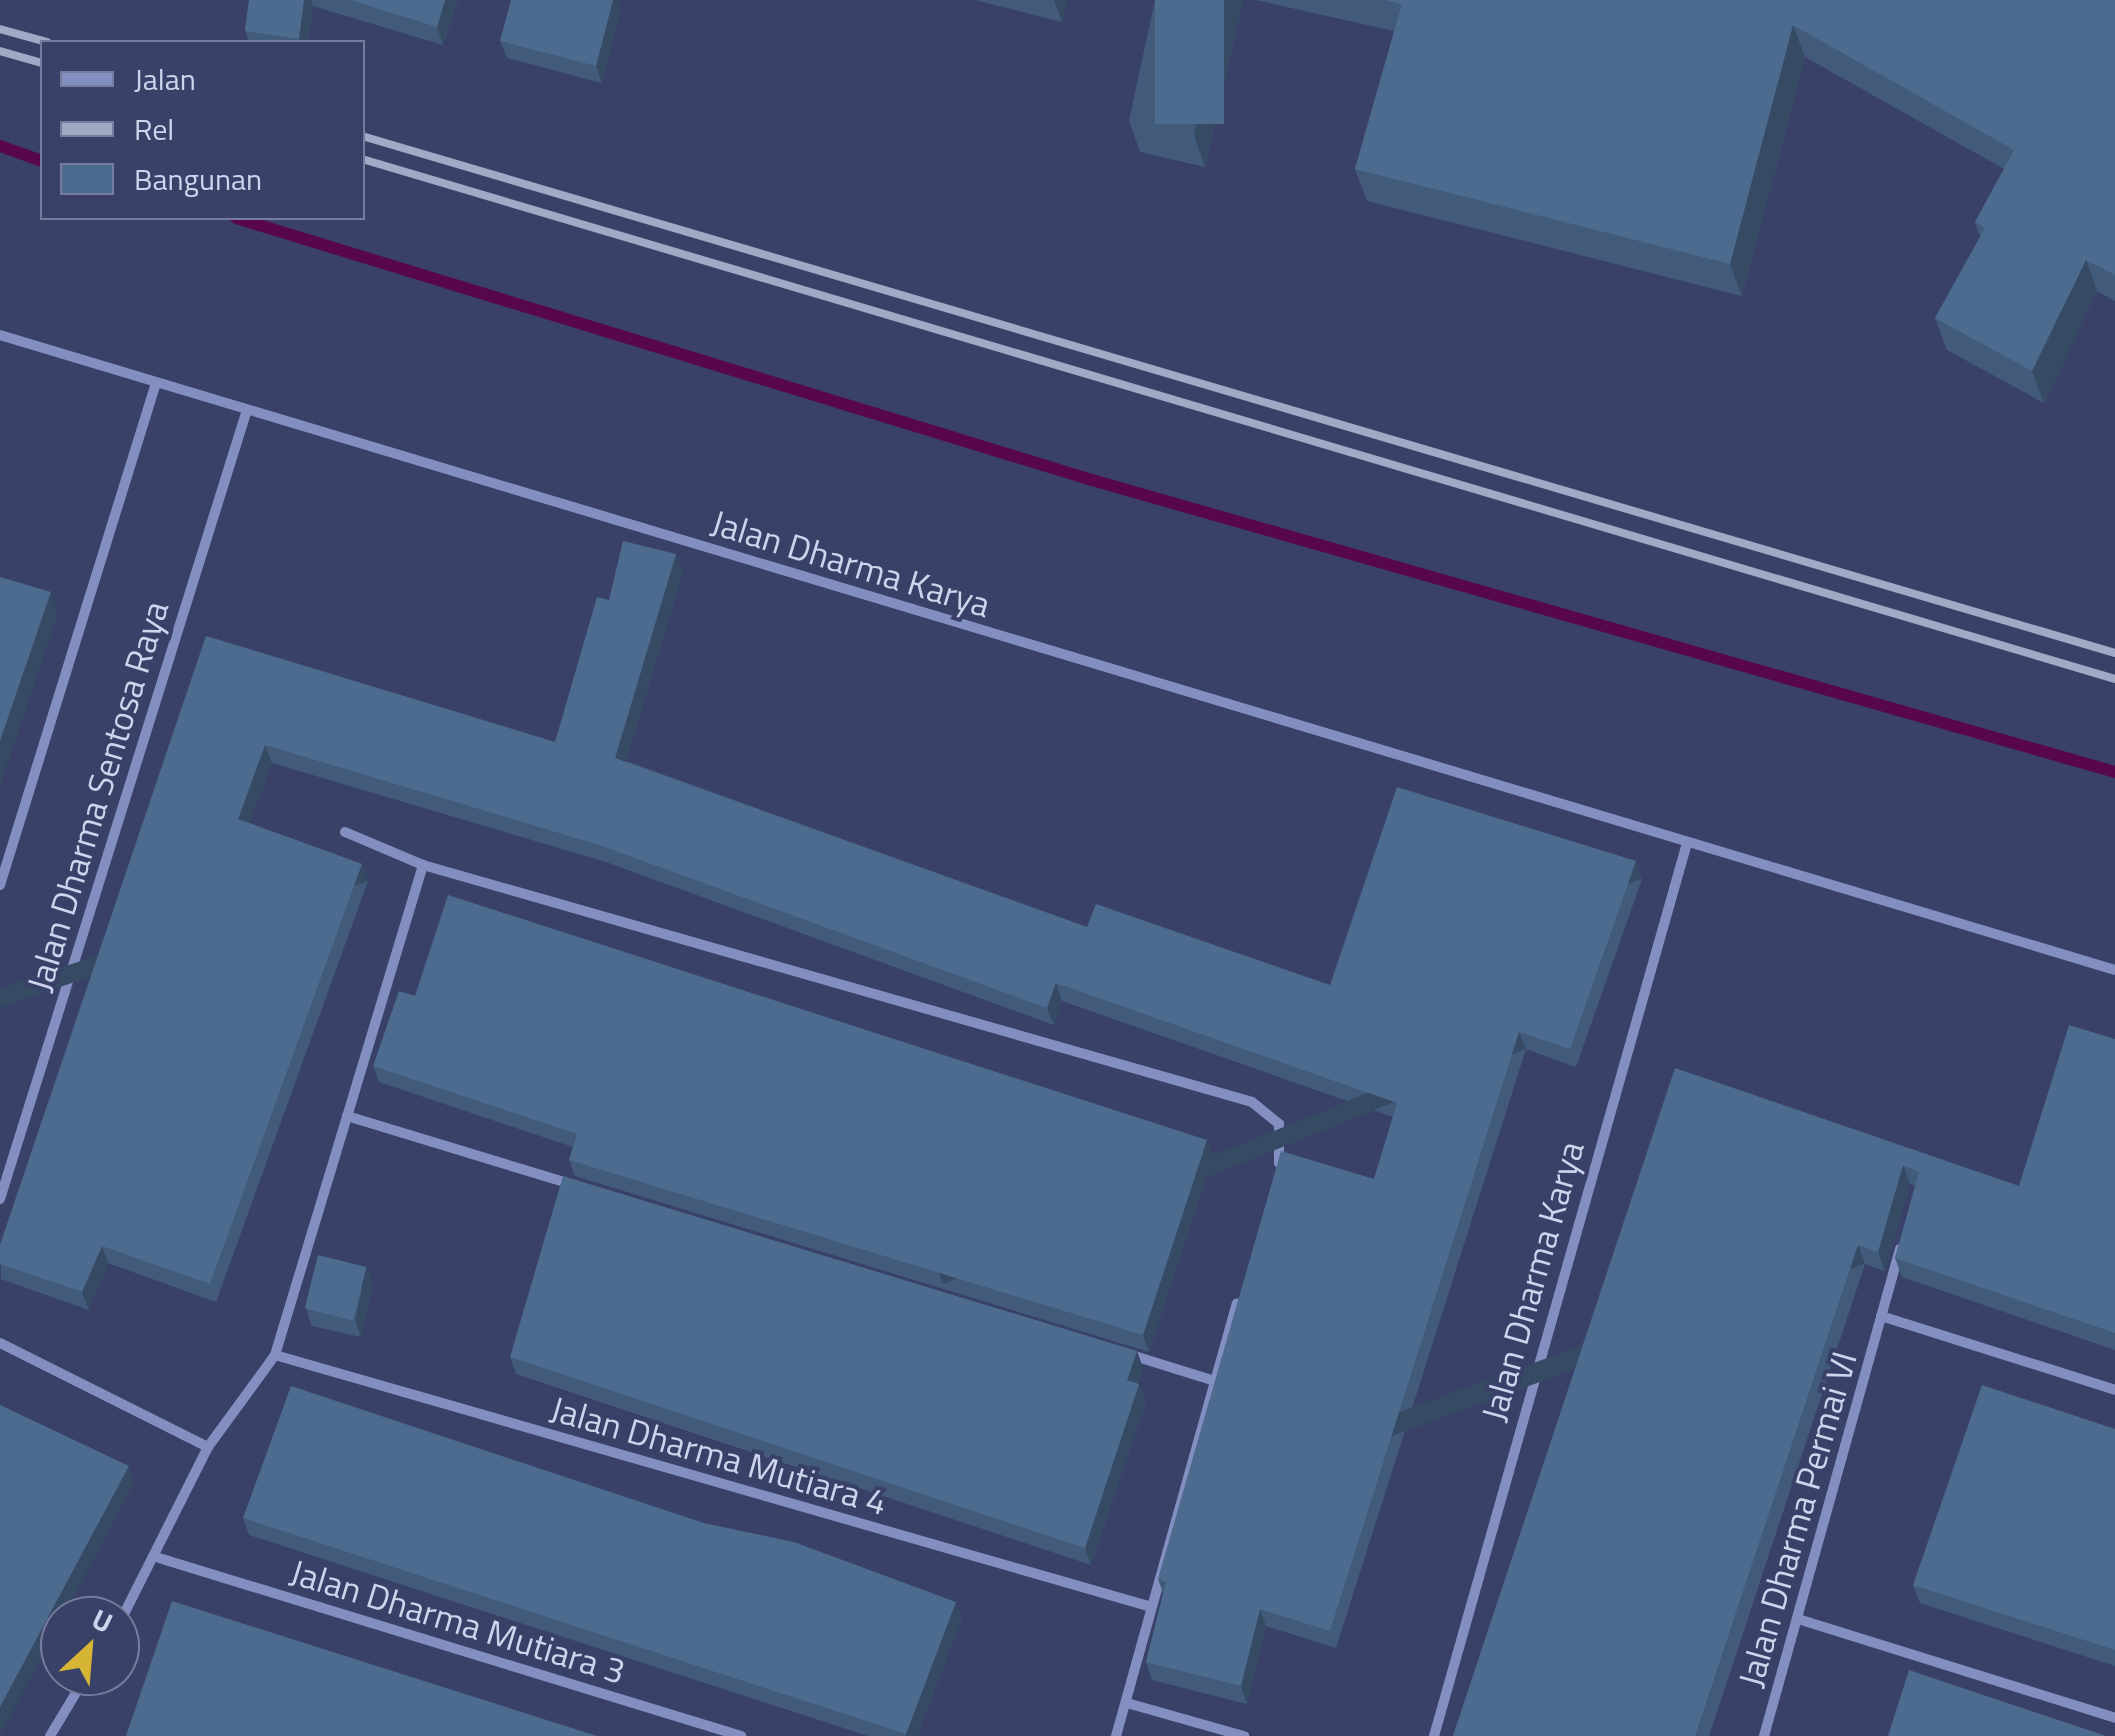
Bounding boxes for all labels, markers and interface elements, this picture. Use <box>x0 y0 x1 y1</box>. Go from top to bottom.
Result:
legend <box>40 40 365 220</box>
text: Jalan <box>134 56 196 102</box>
text: Rel <box>134 106 174 152</box>
text: Bangunan <box>134 156 262 202</box>
street label: Jalan Dharma Karya <box>707 501 995 625</box>
street label: Jalan Dharma Sentosa Raya <box>18 596 176 996</box>
street label: Jalan Dharma Karya <box>1472 1136 1592 1426</box>
street label: Jalan Dharma Permai VI <box>1729 1347 1865 1691</box>
street label: Jalan Dharma Mutiara 4 <box>546 1387 892 1523</box>
street label: Jalan Dharma Mutiara 3 <box>286 1550 630 1692</box>
north arrow <box>40 1596 140 1696</box>
text: U <box>85 1597 120 1644</box>

